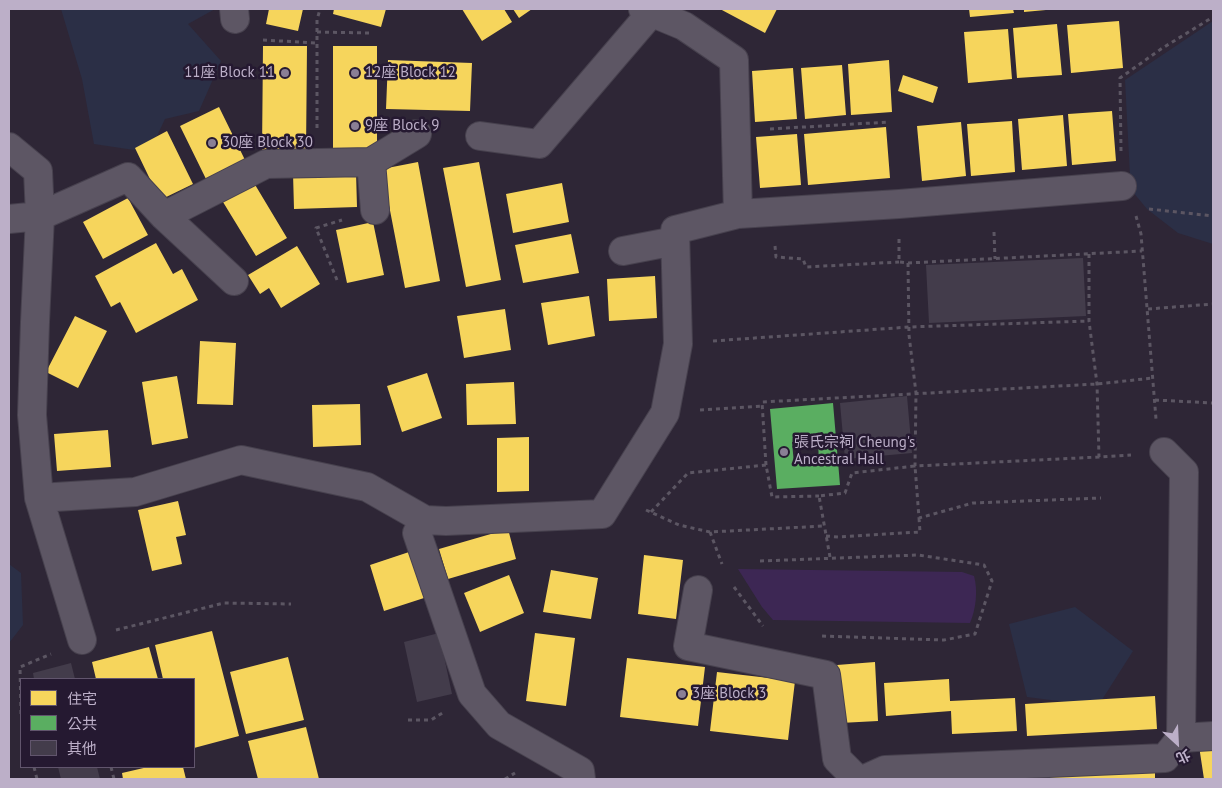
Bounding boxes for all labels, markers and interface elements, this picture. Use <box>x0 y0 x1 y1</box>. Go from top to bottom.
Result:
place label: 11座 Block 11 <box>184 64 275 82</box>
place label: 12座 Block 12 <box>365 64 456 82</box>
marker: 11座 Block 11 <box>279 67 291 79</box>
marker: 12座 Block 12 <box>349 67 361 79</box>
place label: 9座 Block 9 <box>365 117 439 135</box>
marker: 9座 Block 9 <box>349 120 361 132</box>
place label: 30座 Block 30 <box>222 134 313 152</box>
marker: 30座 Block 30 <box>206 137 218 149</box>
place label: 張氏宗祠 Cheung's Ancestral Hall <box>794 434 915 469</box>
marker: 張氏宗祠 Cheung's Ancestral Hall <box>778 446 790 458</box>
legend <box>20 678 195 768</box>
place label: 3座 Block 3 <box>692 685 766 703</box>
marker: 3座 Block 3 <box>676 688 688 700</box>
text: 住宅 <box>67 689 97 708</box>
text: 公共 <box>67 714 97 733</box>
north arrow <box>1152 718 1202 768</box>
text: 其他 <box>67 739 97 758</box>
text: 北 <box>1173 745 1193 768</box>

